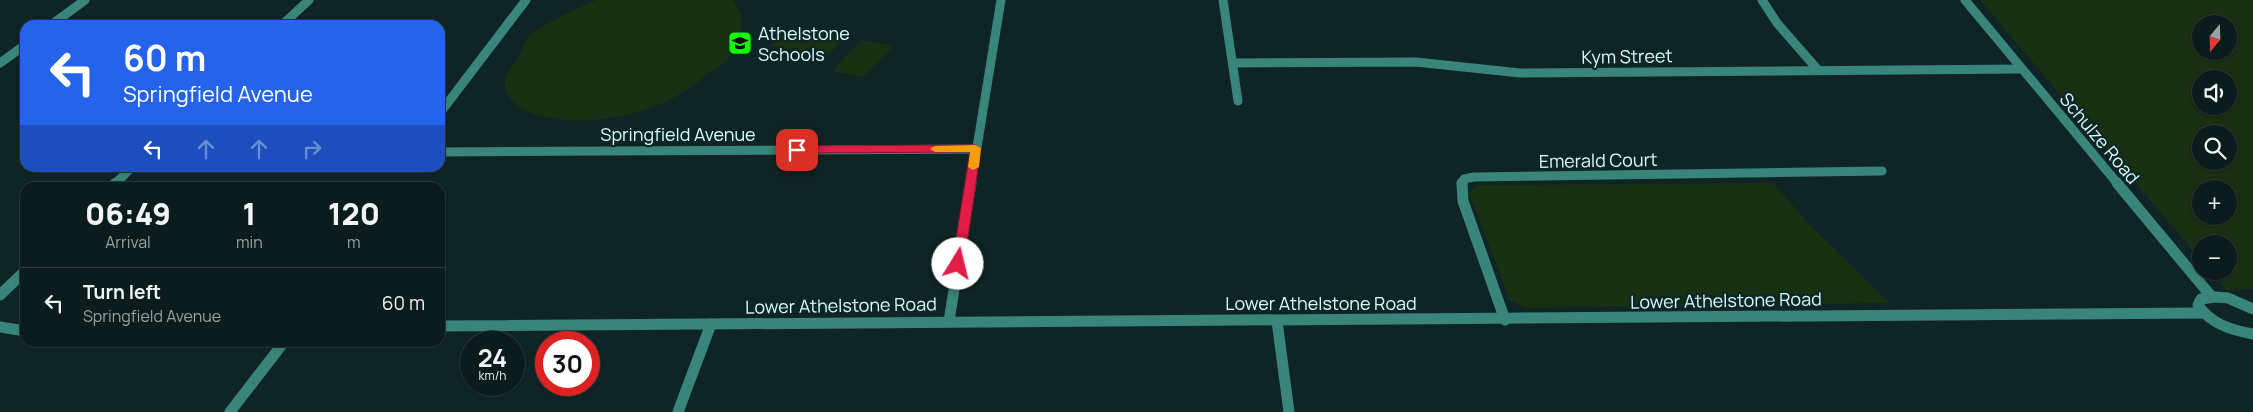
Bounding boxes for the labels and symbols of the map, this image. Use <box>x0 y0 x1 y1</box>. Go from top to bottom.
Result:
north arrow <box>2192 15 2238 60</box>
place label: Athelstone Schools <box>758 21 850 66</box>
school or university icon: Athelstone Schools <box>727 30 753 56</box>
street label: Kym Street <box>1581 43 1673 69</box>
street label: Schulze Road <box>2055 87 2145 189</box>
street label: Springfield Avenue <box>600 122 756 146</box>
pin <box>776 129 818 171</box>
street label: Emerald Court <box>1539 147 1657 173</box>
position arrow <box>931 237 983 289</box>
street label: Lower Athelstone Road <box>1630 286 1822 314</box>
street label: Lower Athelstone Road <box>745 291 937 319</box>
street label: Lower Athelstone Road <box>1225 291 1417 315</box>
speed limit sign: 30 <box>535 331 600 396</box>

